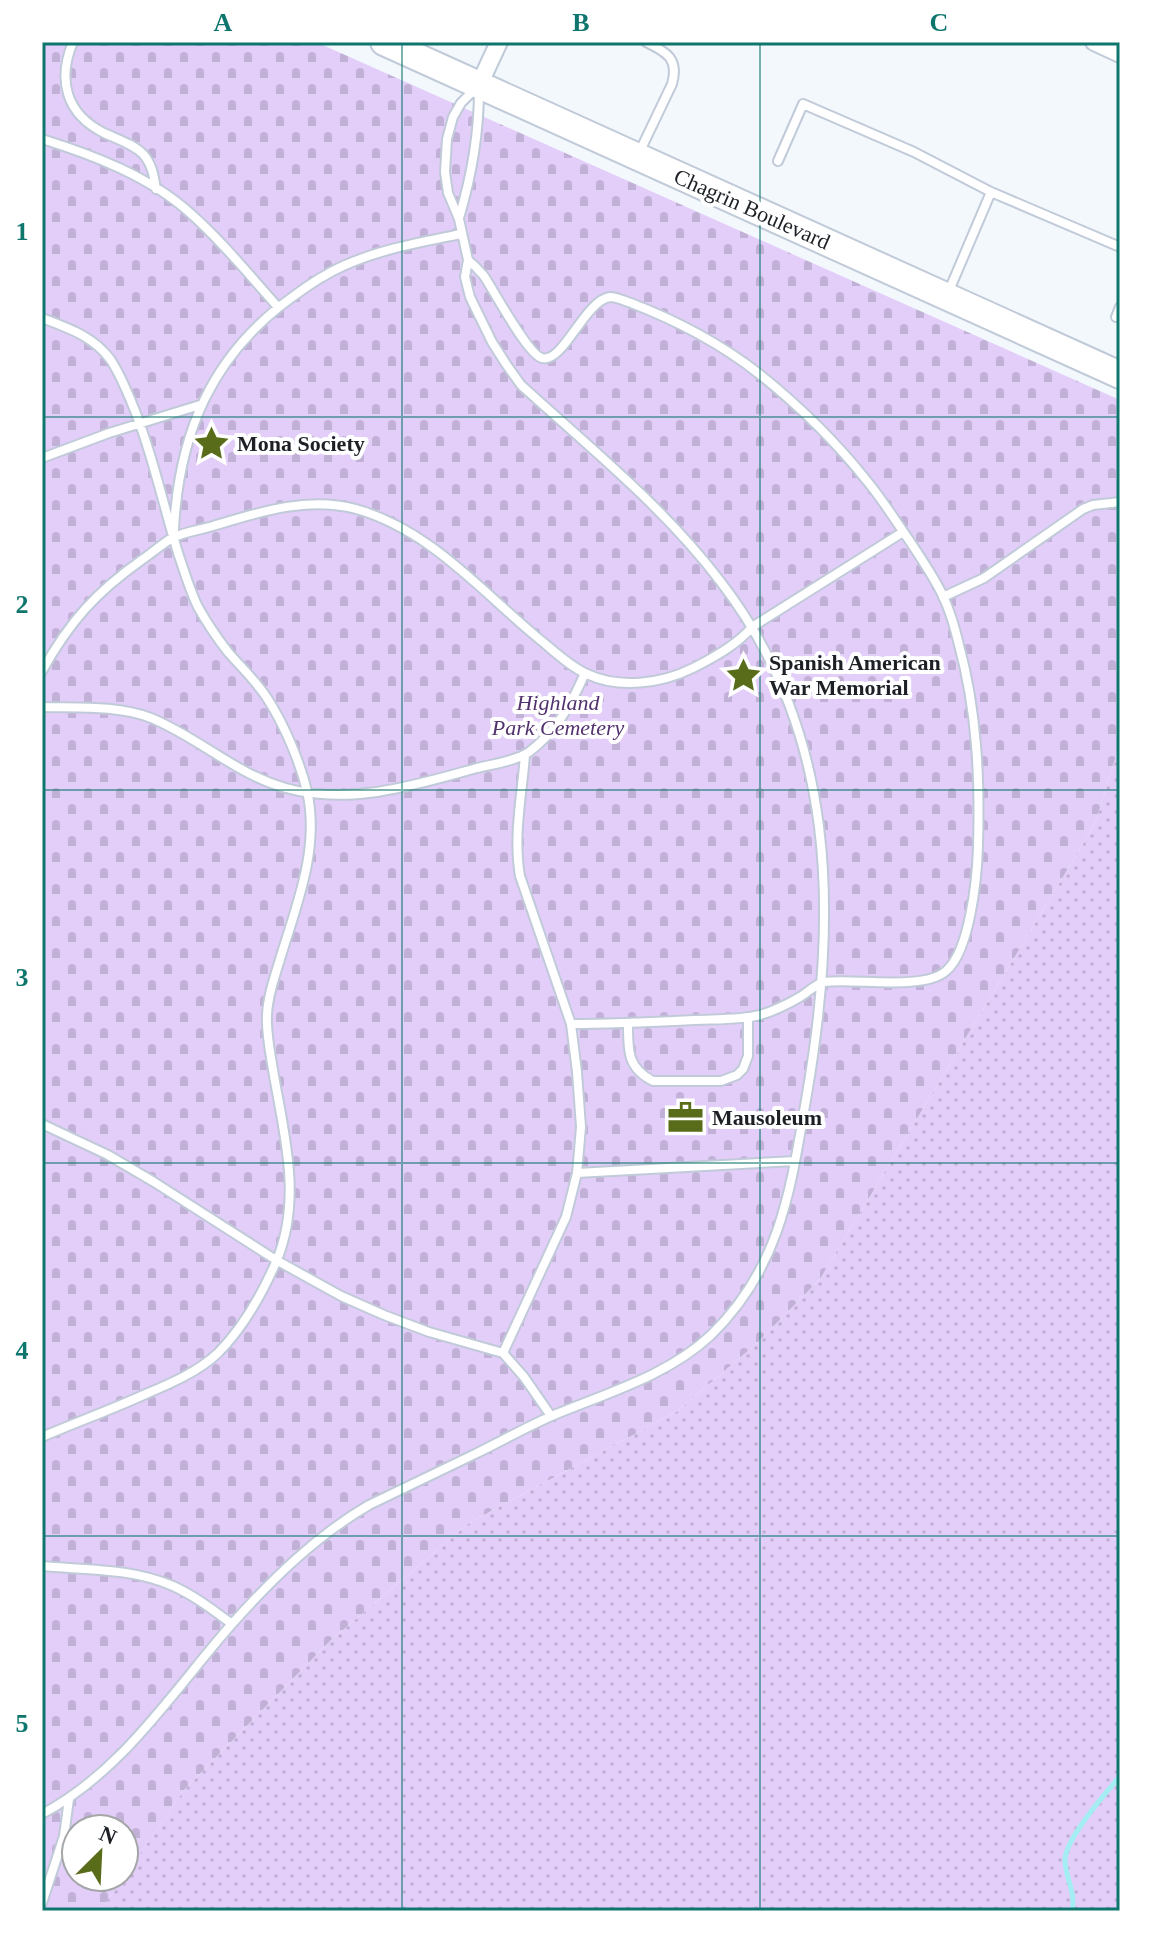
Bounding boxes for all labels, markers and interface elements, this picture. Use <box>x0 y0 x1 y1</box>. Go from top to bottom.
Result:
text: A <box>214 8 233 37</box>
text: B <box>572 8 590 37</box>
text: C <box>930 8 948 37</box>
street label: Chagrin Boulevard <box>670 163 834 255</box>
text: 1 <box>16 217 29 246</box>
place icon: Mona Society <box>192 424 230 462</box>
place label: Mona Society <box>237 431 365 456</box>
text: 2 <box>16 590 29 619</box>
place label: Spanish American War Memorial <box>769 650 941 700</box>
place icon: Spanish American War Memorial <box>724 656 762 694</box>
park label: Highland Park Cemetery <box>491 690 625 740</box>
text: 3 <box>16 963 29 992</box>
office icon: Mausoleum <box>667 1098 705 1136</box>
place label: Mausoleum <box>712 1105 822 1130</box>
text: 4 <box>16 1336 29 1365</box>
text: 5 <box>16 1709 29 1738</box>
north arrow <box>60 1813 140 1893</box>
text: N <box>96 1821 120 1850</box>

